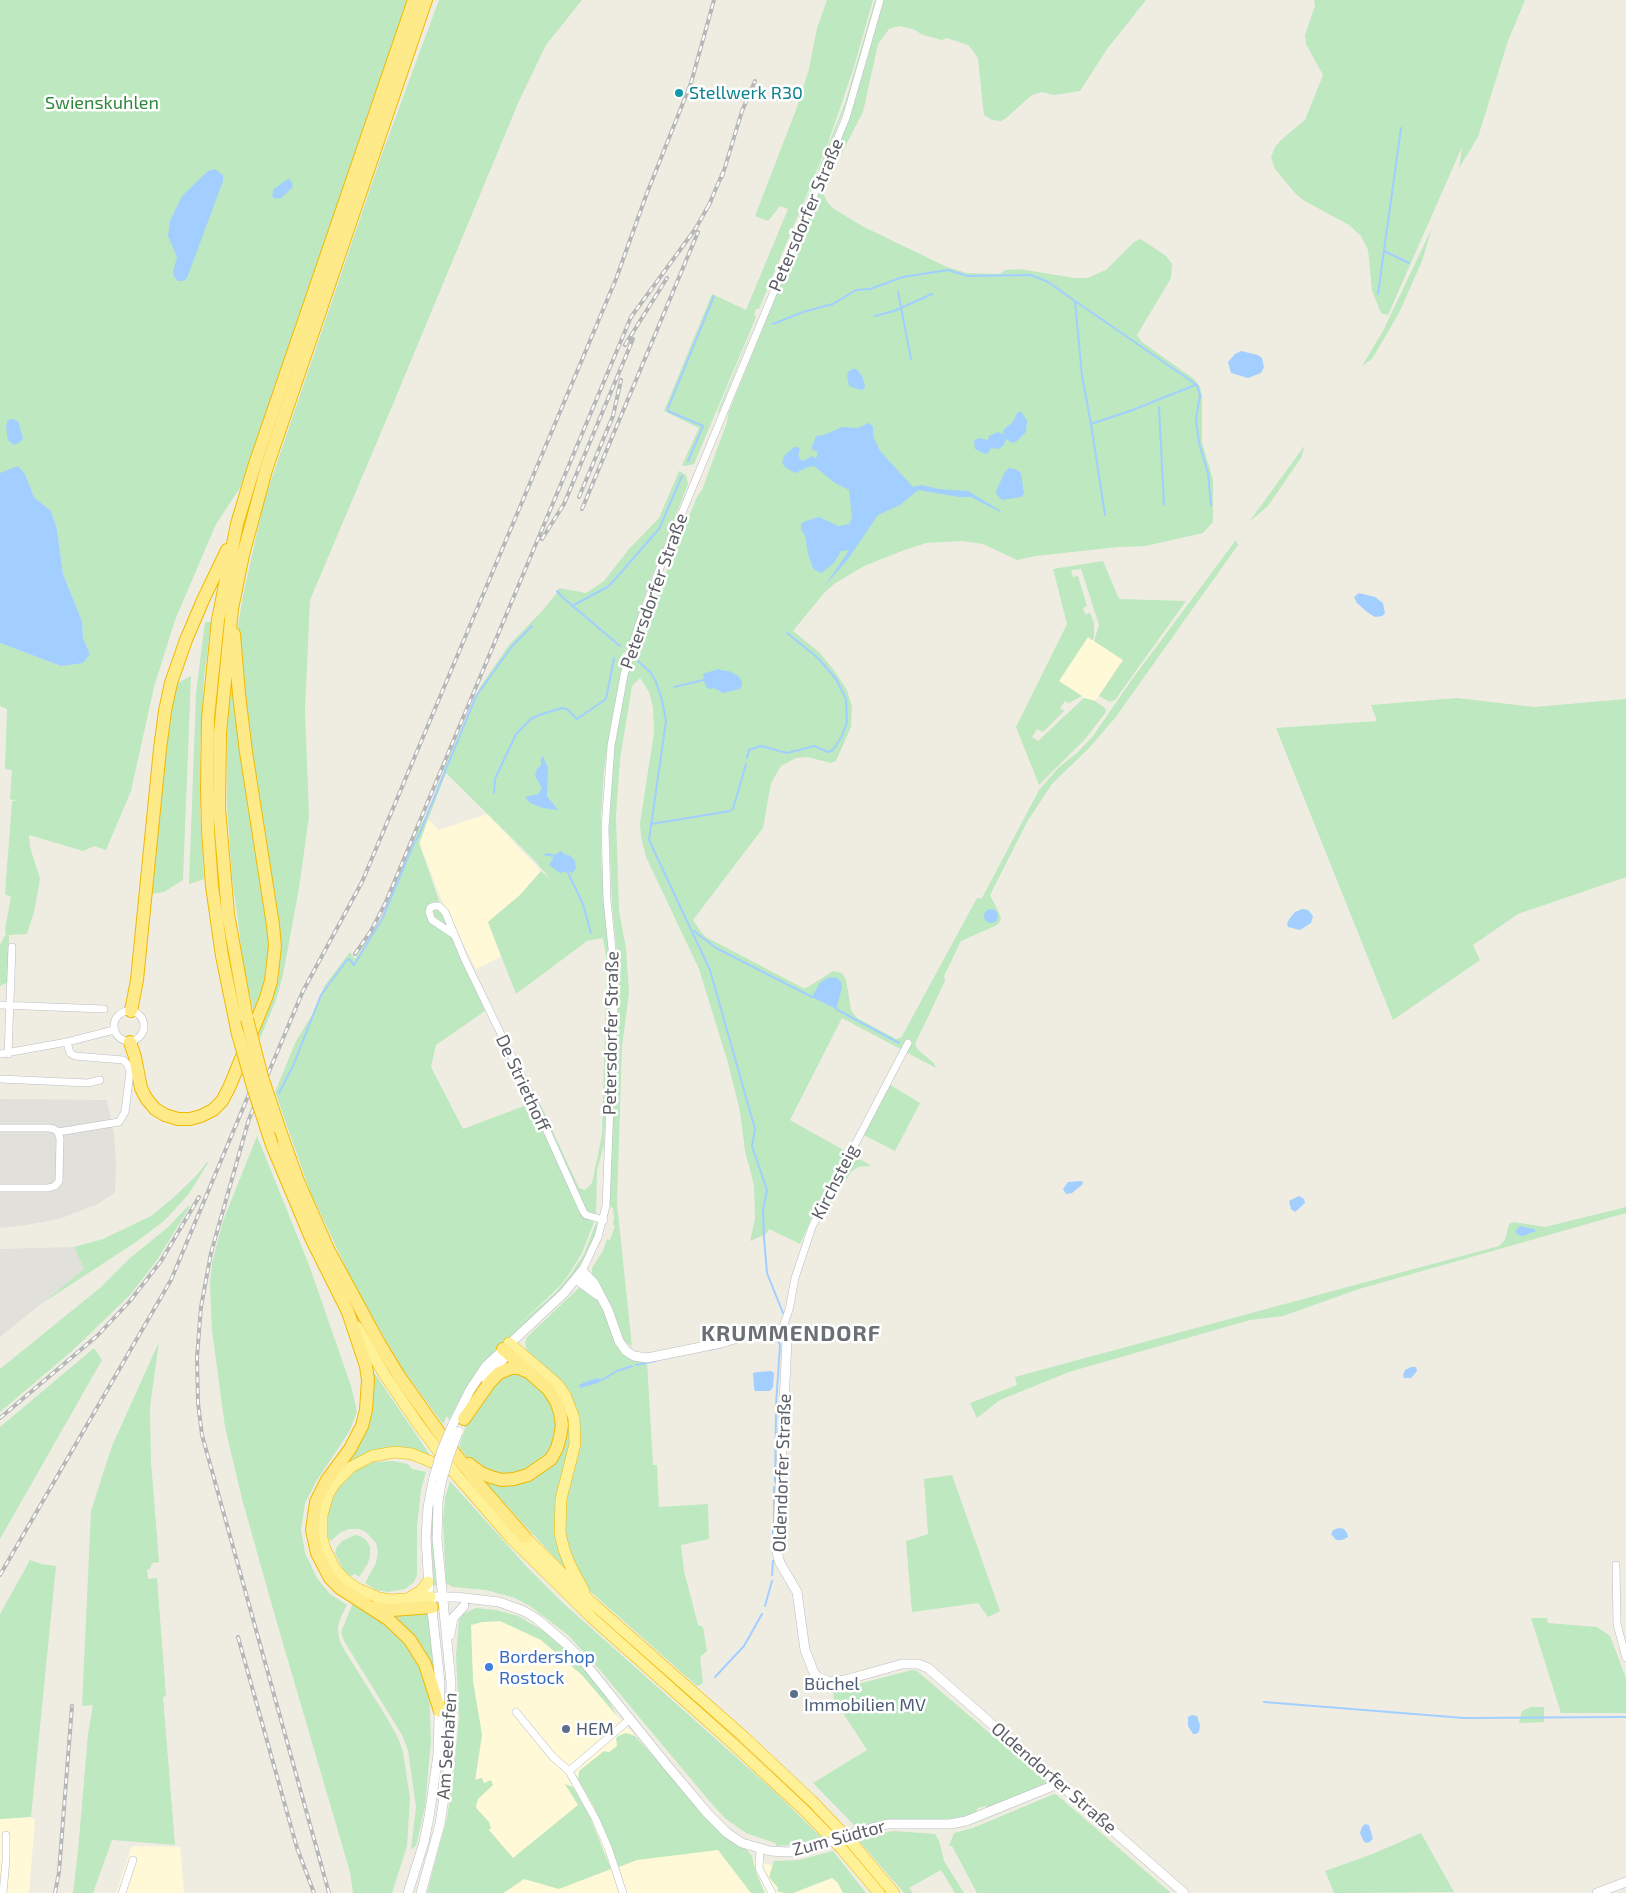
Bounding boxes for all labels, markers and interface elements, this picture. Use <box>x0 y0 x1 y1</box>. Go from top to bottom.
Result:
place label: Stellwerk R30 <box>689 82 803 104</box>
marker: Stellwerk R30 <box>673 87 685 99</box>
park label: Swienskuhlen <box>45 92 159 114</box>
street label: Petersdorfer Straße <box>764 135 848 295</box>
street label: Petersdorfer Straße <box>616 510 692 672</box>
street label: Petersdorfer Straße <box>599 951 623 1115</box>
street label: De Striethoff <box>491 1031 555 1135</box>
street label: Kirchsteig <box>807 1141 863 1223</box>
district label: KRUMMENDORF <box>700 1321 882 1347</box>
street label: Oldendorfer Straße <box>768 1393 796 1553</box>
place label: Bordershop Rostock <box>499 1646 595 1688</box>
marker: Bordershop Rostock <box>483 1661 495 1673</box>
place label: Büchel Immobilien MV <box>804 1673 926 1716</box>
marker: Büchel Immobilien MV <box>788 1688 800 1700</box>
street label: Am Seehafen <box>432 1692 462 1800</box>
place label: HEM <box>576 1718 614 1740</box>
street label: Oldendorfer Straße <box>987 1718 1121 1838</box>
marker: HEM <box>560 1723 572 1735</box>
street label: Zum Südtor <box>790 1815 888 1861</box>

